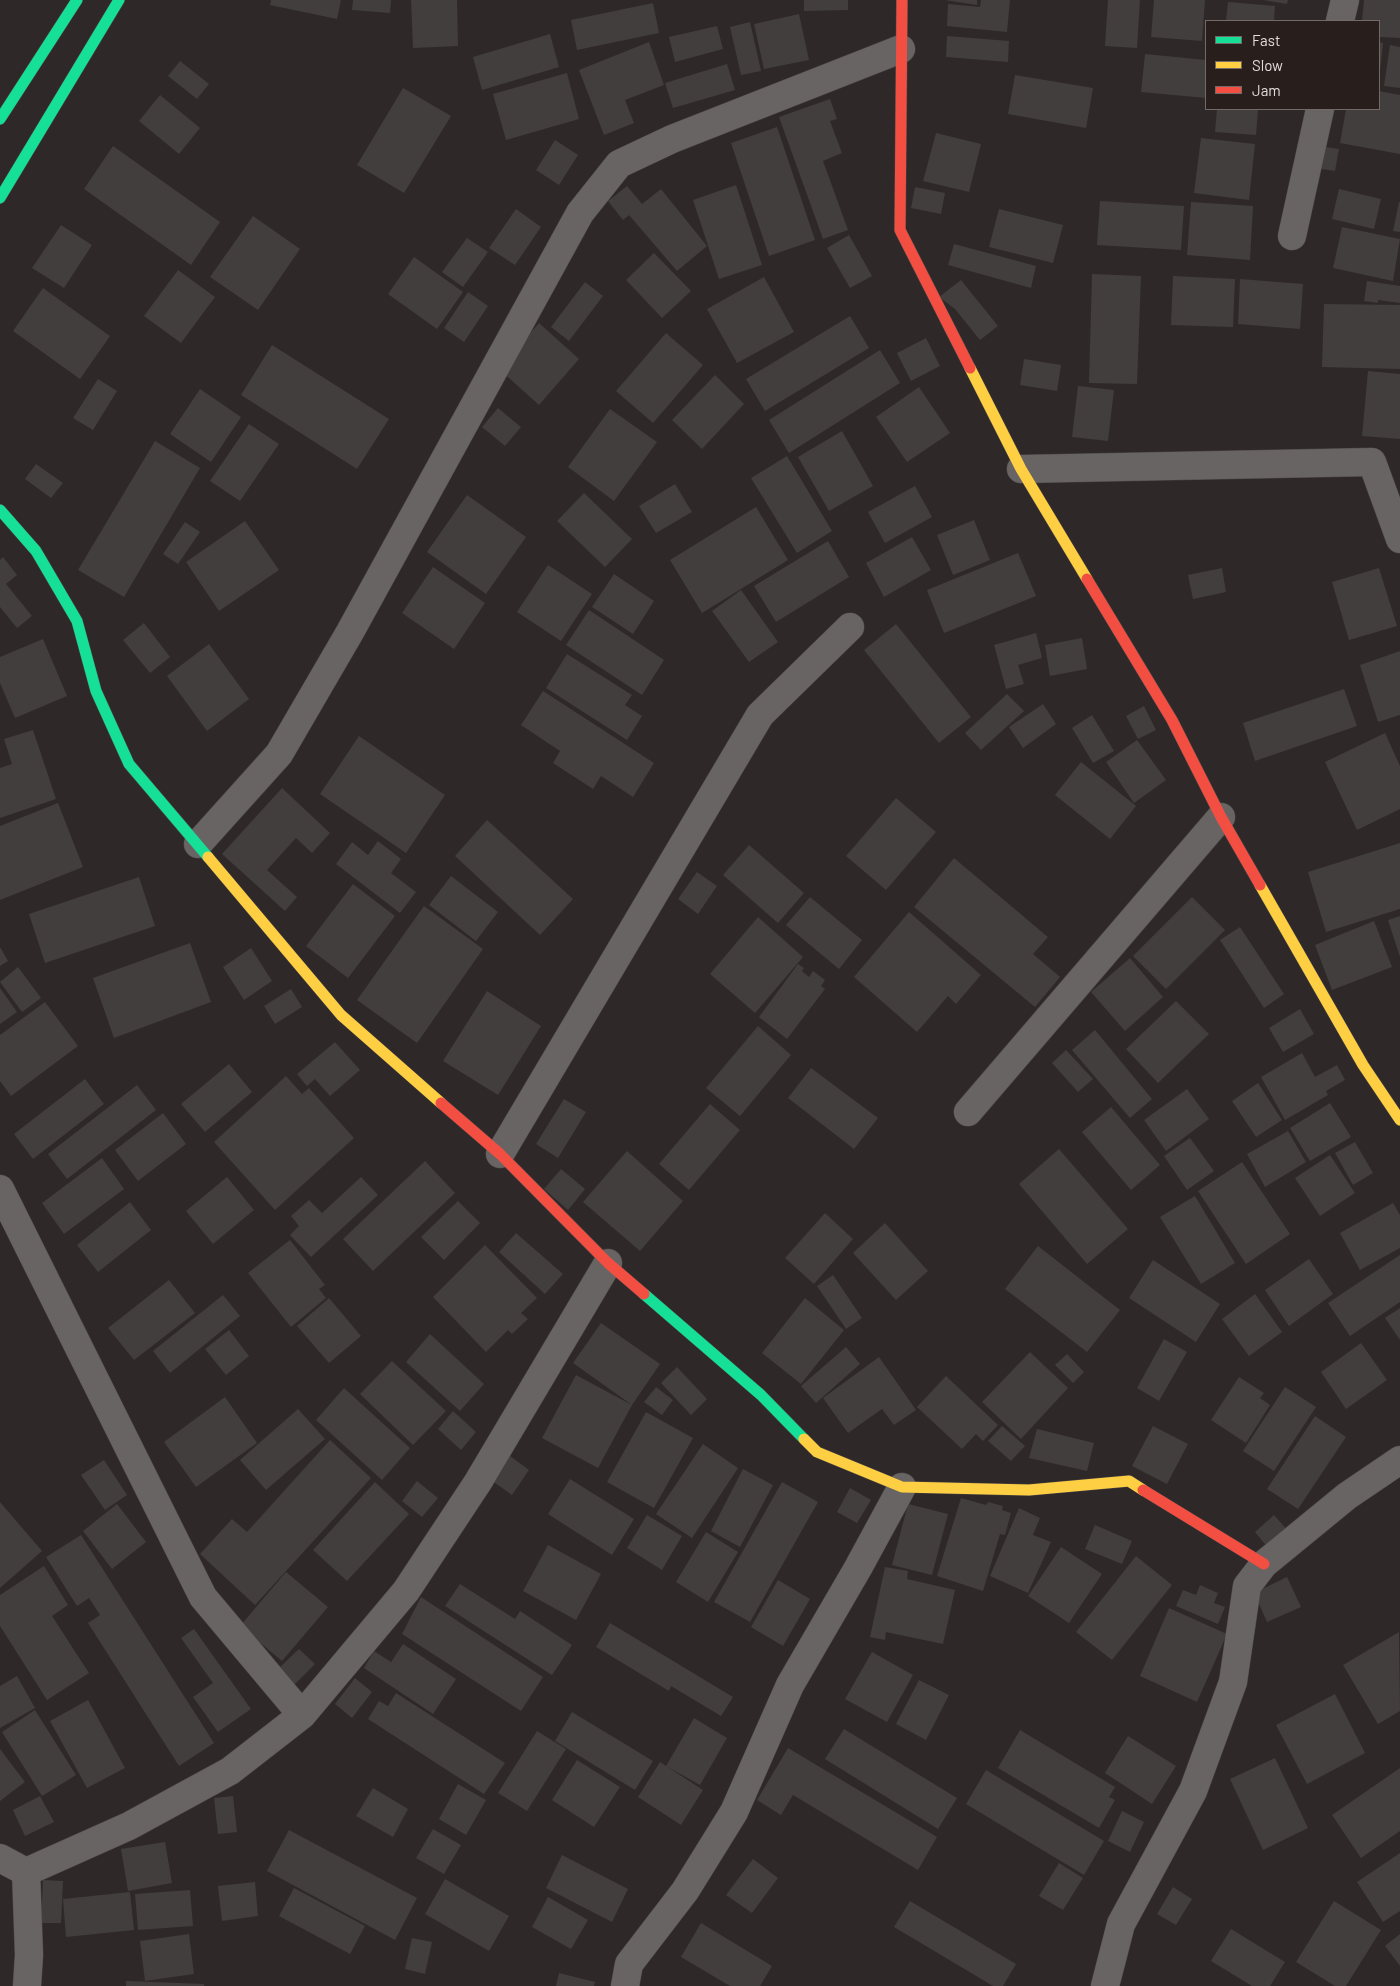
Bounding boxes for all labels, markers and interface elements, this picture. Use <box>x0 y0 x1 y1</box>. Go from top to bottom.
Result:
legend <box>1205 20 1380 110</box>
text: Fast <box>1252 31 1280 49</box>
text: Slow <box>1252 56 1283 74</box>
text: Jam <box>1252 81 1281 99</box>

